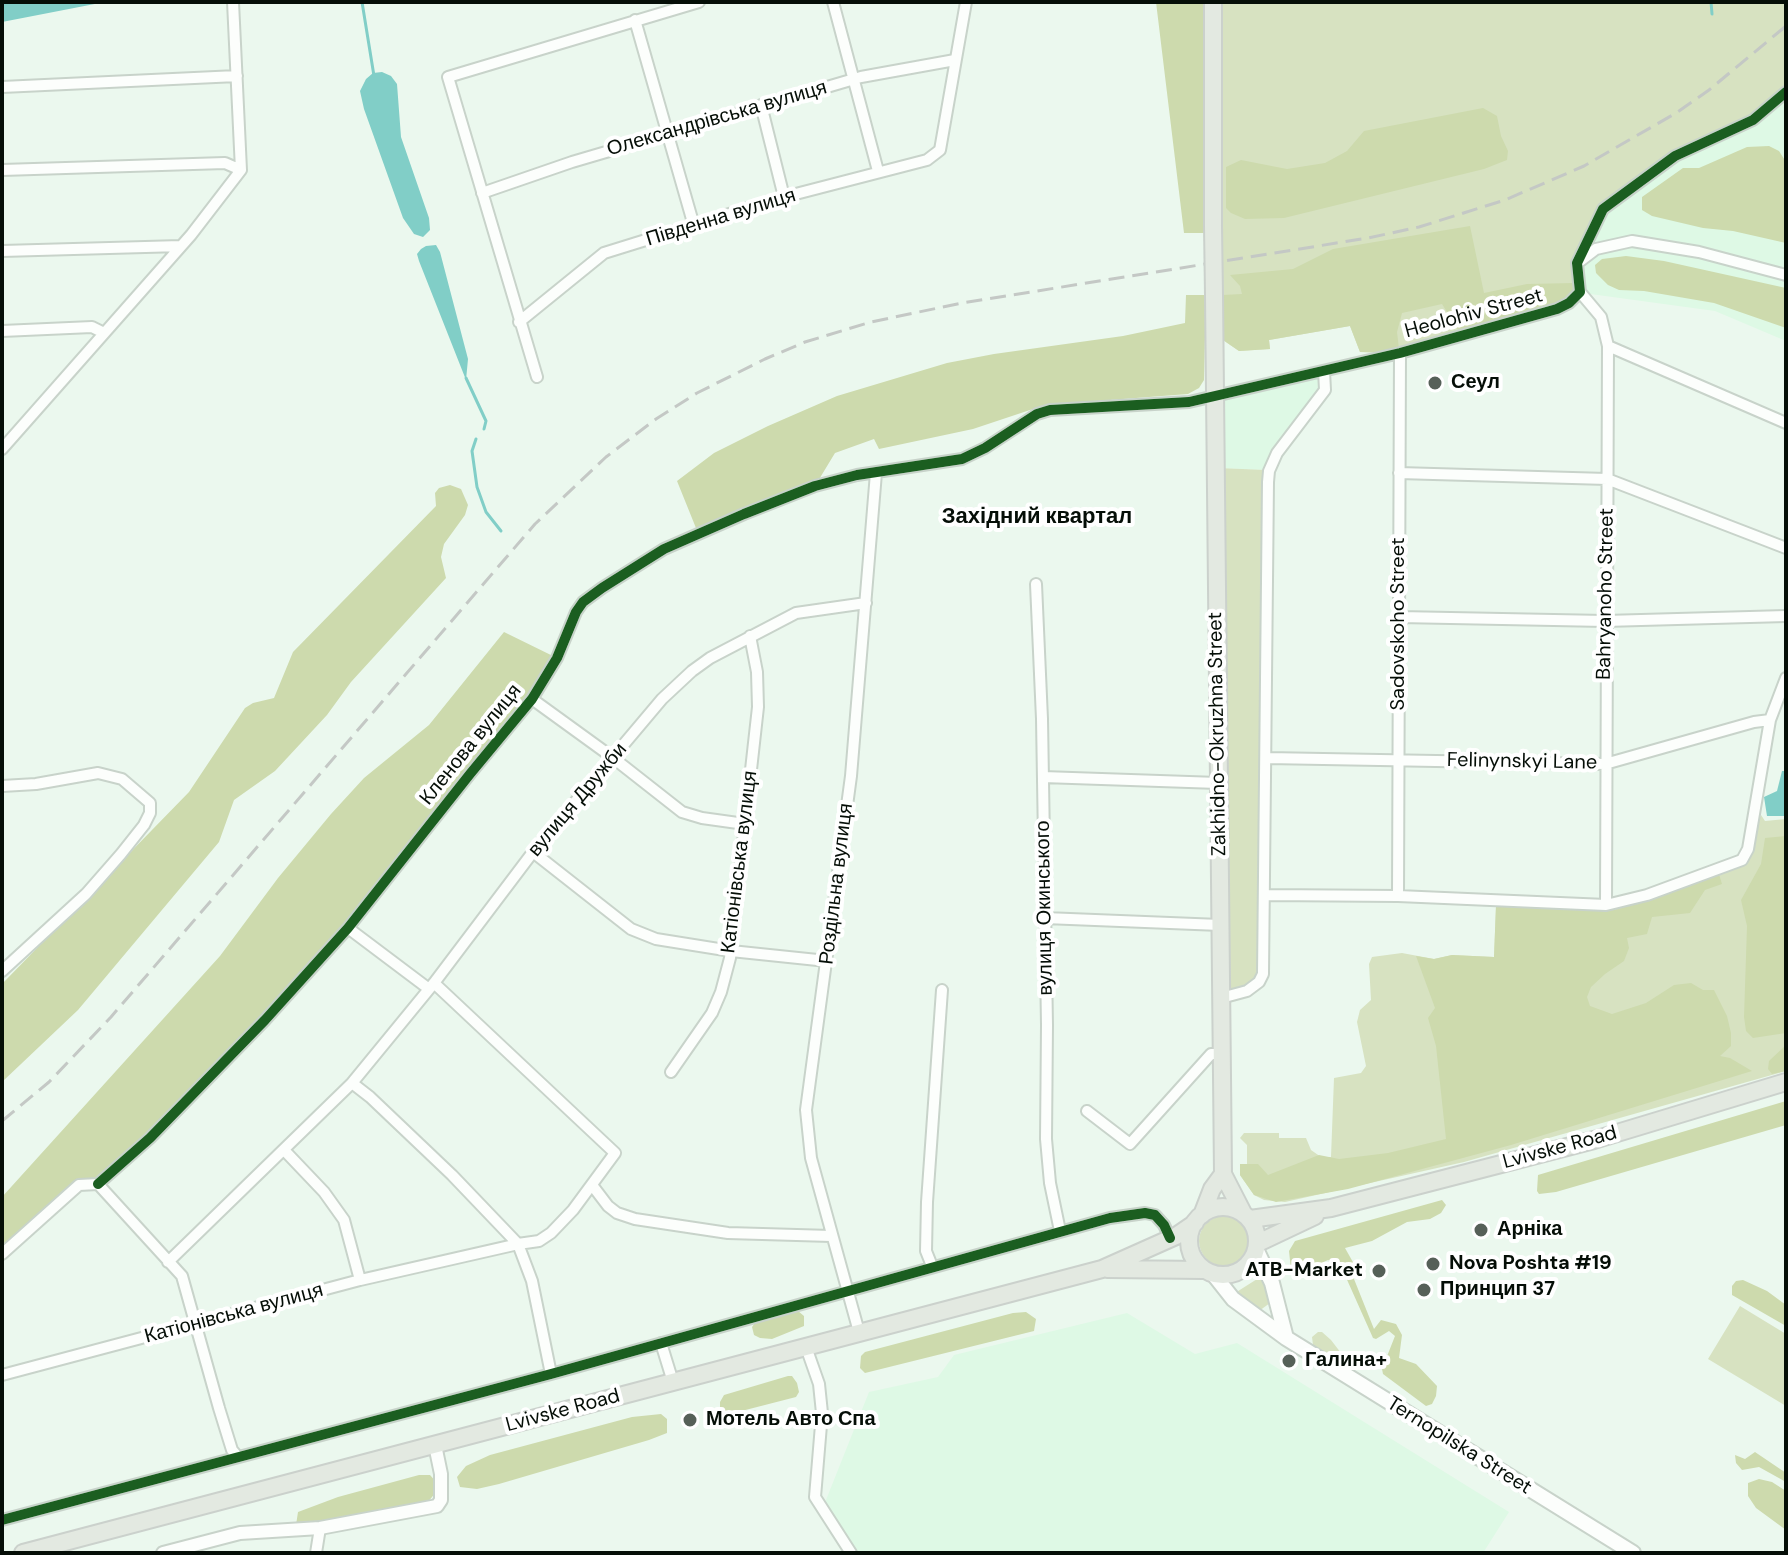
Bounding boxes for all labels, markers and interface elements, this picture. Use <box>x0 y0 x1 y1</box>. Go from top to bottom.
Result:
street label: Олександрівська вулиця <box>604 76 830 162</box>
street label: Південна вулиця <box>643 184 799 252</box>
street label: Heolohiv Street <box>1402 284 1546 344</box>
place label: Сеул <box>1451 371 1500 395</box>
marker: Сеул <box>1426 374 1444 392</box>
district label: Західний квартал <box>942 504 1132 530</box>
street label: Bahryanoho Street <box>1593 508 1619 680</box>
street label: Sadovskoho Street <box>1387 537 1411 711</box>
street label: Zakhidno-Okruzhna Street <box>1204 612 1232 856</box>
street label: Кленова вулиця <box>415 680 527 810</box>
street label: вулиця Дружби <box>523 738 633 862</box>
street label: Felinynskyi Lane <box>1447 749 1597 775</box>
street label: Катіонівська вулиця <box>717 769 763 955</box>
street label: Роздільна вулиця <box>815 802 859 966</box>
street label: вулиця Окинського <box>1031 820 1059 996</box>
street label: Lvivske Road <box>1500 1121 1620 1175</box>
place label: Арніка <box>1497 1218 1562 1242</box>
marker: Арніка <box>1472 1221 1490 1239</box>
place label: Nova Poshta #19 <box>1449 1252 1612 1276</box>
marker: Nova Poshta #19 <box>1424 1255 1442 1273</box>
place label: ATB-Market <box>1245 1259 1363 1283</box>
marker: ATB-Market <box>1370 1262 1388 1280</box>
place label: Принцип 37 <box>1440 1278 1555 1302</box>
street label: Катіонівська вулиця <box>142 1279 326 1349</box>
marker: Принцип 37 <box>1415 1281 1433 1299</box>
place label: Галина+ <box>1305 1349 1387 1373</box>
marker: Галина+ <box>1280 1352 1298 1370</box>
street label: Lvivske Road <box>503 1384 623 1438</box>
street label: Ternopilska Street <box>1382 1392 1536 1500</box>
place label: Мотель Авто Спа <box>706 1408 876 1432</box>
marker: Мотель Авто Спа <box>681 1411 699 1429</box>

